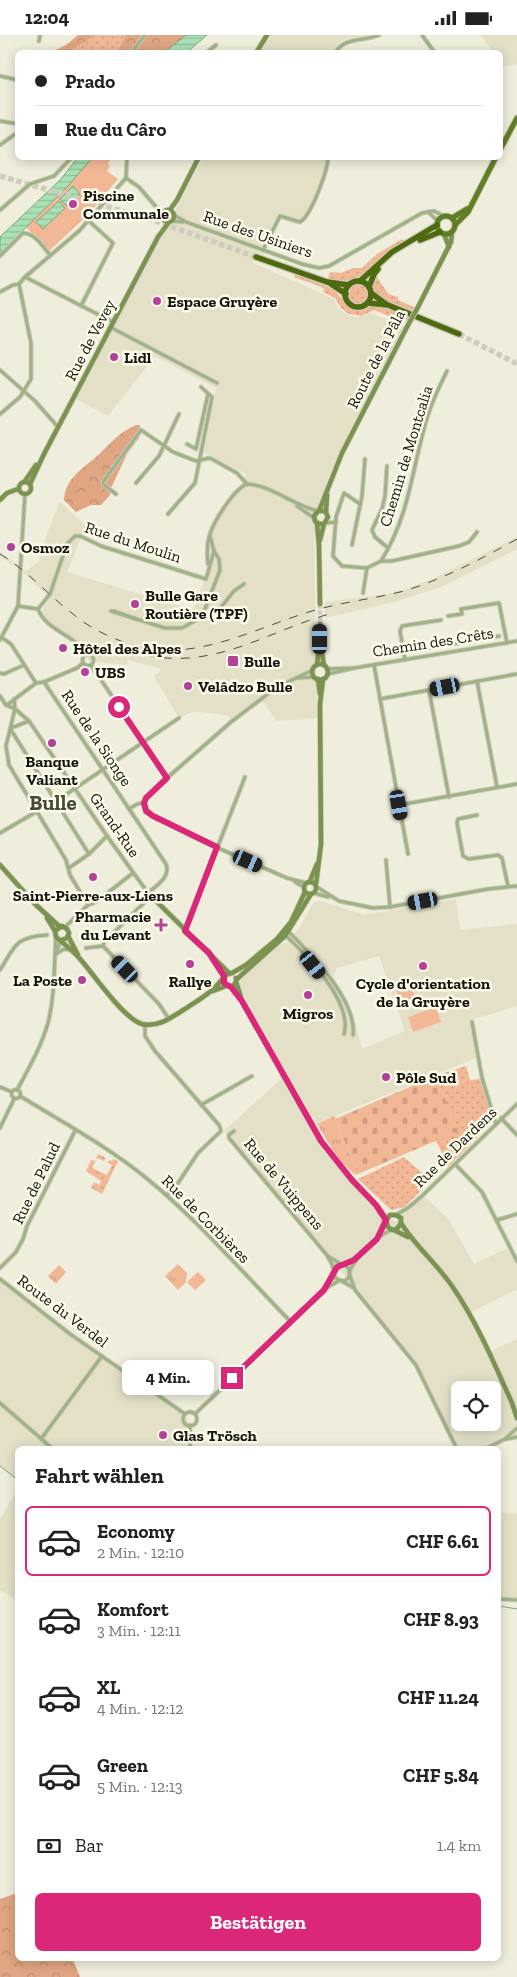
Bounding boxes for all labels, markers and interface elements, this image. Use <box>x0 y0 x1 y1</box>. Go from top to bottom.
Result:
text: 12:04 <box>25 6 69 29</box>
text: Prado <box>65 70 115 93</box>
text: Rue du Câro <box>65 118 167 141</box>
place label: Piscine Communale <box>83 186 169 223</box>
marker: Piscine Communale <box>67 198 79 210</box>
street label: Rue des Usiniers <box>201 206 315 262</box>
place label: Espace Gruyère <box>167 292 277 311</box>
street label: Rue de Vevey <box>61 295 120 384</box>
marker: Espace Gruyère <box>151 295 163 307</box>
street label: Route de la Pâla <box>343 306 409 412</box>
place label: Lidl <box>124 348 152 367</box>
marker: Lidl <box>108 351 120 363</box>
street label: Chemin de Montcalia <box>376 383 437 529</box>
street label: Rue du Moulin <box>82 517 184 567</box>
place label: Osmoz <box>21 538 70 557</box>
marker: Osmoz <box>5 541 17 553</box>
place label: Bulle Gare Routière (TPF) <box>145 586 248 623</box>
marker: Bulle Gare Routière (TPF) <box>129 598 141 610</box>
street label: Chemin des Crêts <box>371 623 495 661</box>
car <box>312 624 327 654</box>
place label: Hôtel des Alpes <box>73 639 181 658</box>
marker: Hôtel des Alpes <box>57 642 69 654</box>
place label: Bulle <box>244 652 280 671</box>
marker: Bulle <box>226 654 240 668</box>
place label: UBS <box>95 663 125 682</box>
marker: UBS <box>79 666 91 678</box>
place label: Velâdzo Bulle <box>198 677 293 696</box>
car <box>428 677 461 697</box>
marker: Velâdzo Bulle <box>182 680 194 692</box>
street label: Rue de la Sionge <box>58 686 136 790</box>
route start <box>108 696 130 718</box>
marker: Banque Valiant <box>46 737 58 749</box>
place label: Banque Valiant <box>25 752 79 789</box>
street label: Grand-Rue <box>86 789 144 861</box>
car <box>389 789 408 821</box>
district label: Bulle <box>29 790 77 815</box>
car <box>231 848 264 874</box>
marker: Saint-Pierre-aux-Liens <box>87 871 99 883</box>
place label: Saint-Pierre-aux-Liens <box>13 886 173 905</box>
car <box>406 891 439 911</box>
place label: Pharmacie du Levant <box>75 907 152 944</box>
marker: Pharmacie du Levant <box>155 919 167 931</box>
car <box>297 949 328 981</box>
car <box>109 953 140 985</box>
marker: Rallye <box>184 958 196 970</box>
marker: Cycle d'orientation de la Gruyère <box>417 960 429 972</box>
place label: La Poste <box>13 971 72 990</box>
place label: Rallye <box>168 972 212 991</box>
marker: La Poste <box>76 974 88 986</box>
place label: Cycle d'orientation de la Gruyère <box>356 974 491 1011</box>
marker: Migros <box>302 989 314 1001</box>
place label: Migros <box>283 1004 333 1023</box>
place label: Pôle Sud <box>396 1068 456 1087</box>
marker: Pôle Sud <box>380 1071 392 1083</box>
street label: Rue de Dardens <box>410 1103 500 1191</box>
street label: Rue de Vuippens <box>240 1134 328 1234</box>
street label: Rue de Palud <box>8 1139 64 1227</box>
street label: Rue de Corbières <box>158 1171 254 1267</box>
street label: Route du Verdel <box>14 1271 112 1351</box>
callout: 4 Min. <box>122 1361 214 1395</box>
route end <box>221 1367 243 1389</box>
text: 4 Min. <box>146 1368 190 1387</box>
map controls <box>451 1381 501 1431</box>
button: locate <box>451 1381 501 1431</box>
place label: Glas Trösch <box>173 1426 258 1445</box>
marker: Glas Trösch <box>157 1429 169 1441</box>
text: Fahrt wählen <box>35 1462 164 1489</box>
icon: car <box>37 1519 82 1564</box>
text: Economy <box>97 1520 175 1543</box>
text: CHF 6.61 <box>406 1530 479 1553</box>
text: 2 Min. · 12:10 <box>97 1543 184 1562</box>
icon: car <box>37 1597 82 1642</box>
text: Komfort <box>97 1598 169 1621</box>
text: CHF 8.93 <box>403 1608 479 1631</box>
text: 3 Min. · 12:11 <box>97 1621 181 1640</box>
icon: car <box>37 1675 82 1720</box>
text: XL <box>97 1676 120 1699</box>
text: CHF 11.24 <box>398 1686 479 1709</box>
text: 4 Min. · 12:12 <box>97 1699 184 1718</box>
icon: car <box>37 1753 82 1798</box>
text: Green <box>97 1754 148 1777</box>
text: CHF 5.84 <box>403 1764 479 1787</box>
text: 5 Min. · 12:13 <box>97 1777 183 1796</box>
icon: cash <box>35 1832 63 1860</box>
text: Bar <box>75 1834 104 1857</box>
text: 1.4 km <box>437 1836 481 1855</box>
button: Bestätigen <box>35 1893 481 1951</box>

